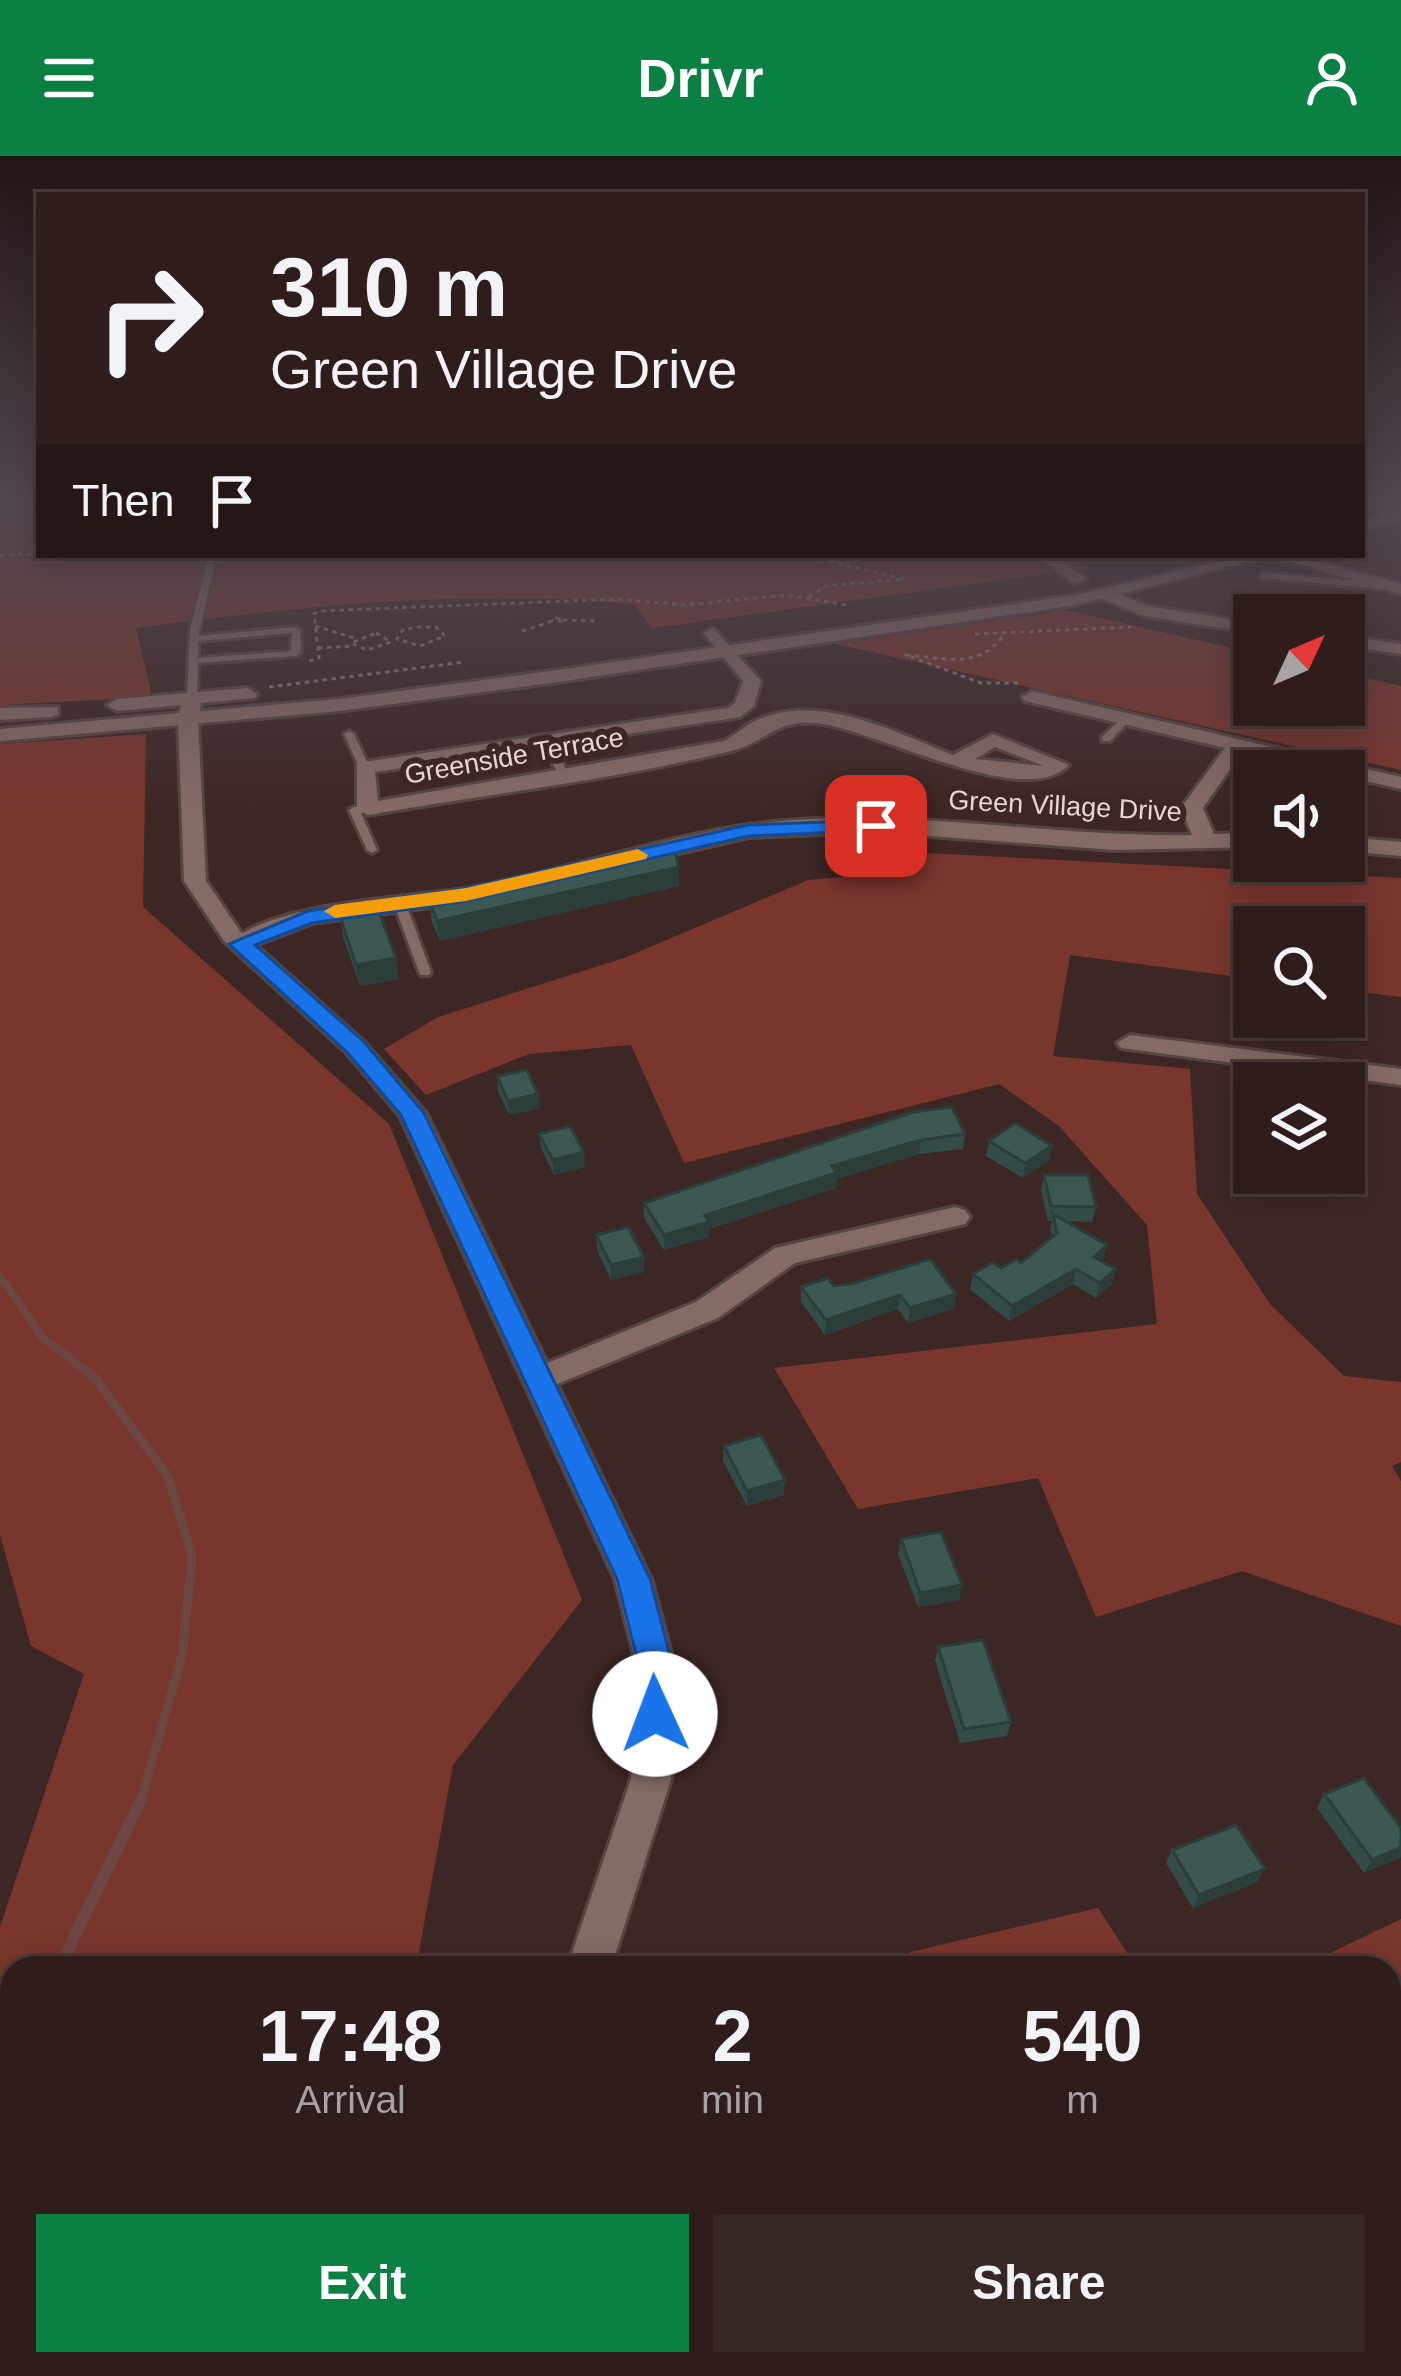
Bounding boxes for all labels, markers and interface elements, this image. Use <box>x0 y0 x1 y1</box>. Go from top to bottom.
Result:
icon: menu <box>36 45 102 111</box>
icon: person <box>1299 45 1365 111</box>
text: Drivr <box>637 48 764 108</box>
icon: right <box>72 240 228 396</box>
text: 310 m <box>270 240 508 334</box>
text: Green Village Drive <box>270 339 737 399</box>
icon: arrive <box>199 468 265 534</box>
text: Then <box>72 475 175 526</box>
north arrow <box>1233 594 1365 726</box>
map controls <box>1233 594 1365 1194</box>
street label: Greenside Terrace <box>402 722 626 790</box>
button: sound <box>1233 750 1365 882</box>
pin <box>825 775 927 877</box>
street label: Green Village Drive <box>948 785 1182 827</box>
icon: arrive <box>843 793 909 859</box>
button: search <box>1233 906 1365 1038</box>
button: layers <box>1233 1062 1365 1194</box>
position arrow <box>592 1651 718 1777</box>
text: 17:48 <box>258 1996 443 2076</box>
text: 2 <box>712 1996 753 2076</box>
text: 540 <box>1022 1996 1143 2076</box>
text: Arrival <box>295 2078 406 2121</box>
text: min <box>701 2078 764 2121</box>
text: m <box>1066 2078 1099 2121</box>
button: Exit <box>36 2214 689 2352</box>
button: Share <box>713 2214 1365 2352</box>

